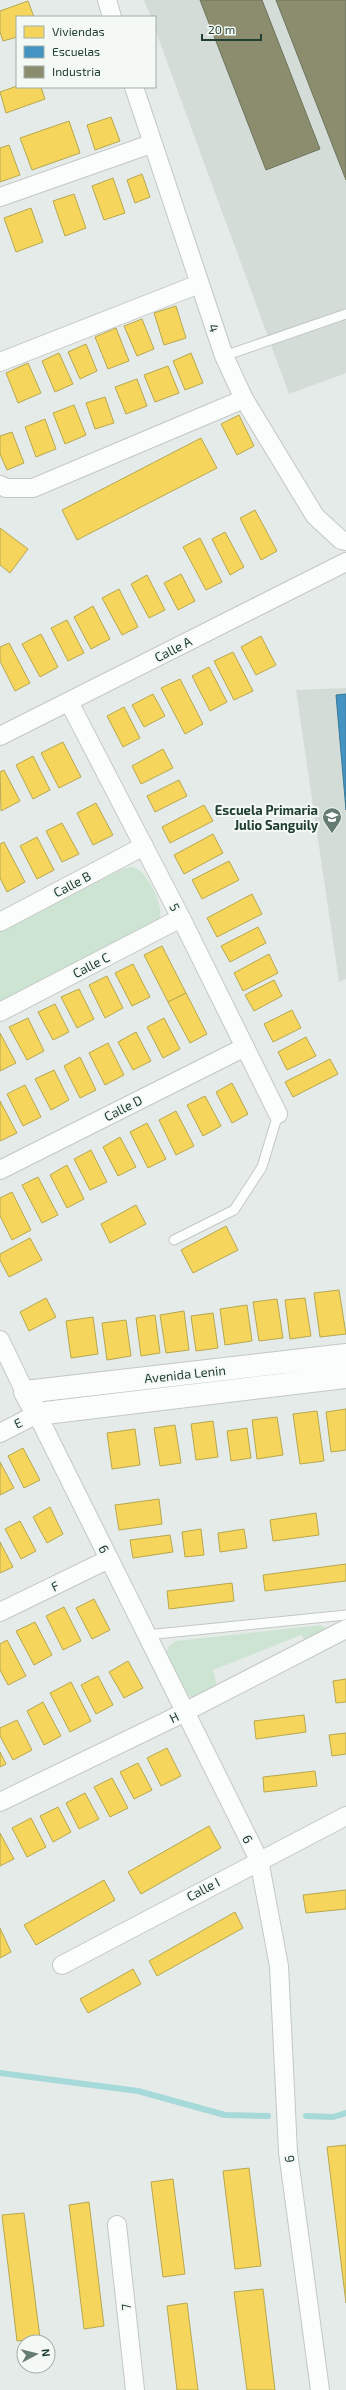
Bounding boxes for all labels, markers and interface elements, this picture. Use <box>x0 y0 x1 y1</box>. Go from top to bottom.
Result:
legend <box>16 16 156 88</box>
scale bar <box>202 16 261 42</box>
text: 20 m <box>208 22 235 36</box>
text: Viviendas <box>52 24 105 38</box>
text: Escuelas <box>52 44 100 58</box>
text: Industria <box>52 64 101 78</box>
street label: 4 <box>205 322 223 334</box>
street label: Calle A <box>152 633 194 665</box>
place label: Escuela Primaria Julio Sanguily <box>215 802 319 833</box>
school or university icon: Escuela Primaria Julio Sanguily <box>321 806 343 834</box>
street label: Calle B <box>50 867 94 901</box>
street label: 5 <box>166 900 184 914</box>
street label: Calle C <box>70 949 112 981</box>
street label: Calle D <box>101 1092 145 1124</box>
street label: Avenida Lenin <box>143 1362 227 1386</box>
street label: E <box>11 1414 25 1432</box>
street label: 6 <box>95 1542 113 1556</box>
street label: F <box>48 1577 62 1595</box>
street label: H <box>167 1708 181 1726</box>
street label: 6 <box>239 1832 257 1846</box>
street label: Calle I <box>184 1874 222 1904</box>
street label: 6 <box>281 2154 297 2164</box>
street label: 7 <box>118 2303 134 2311</box>
north arrow <box>16 2334 56 2374</box>
text: N <box>39 2348 53 2358</box>

